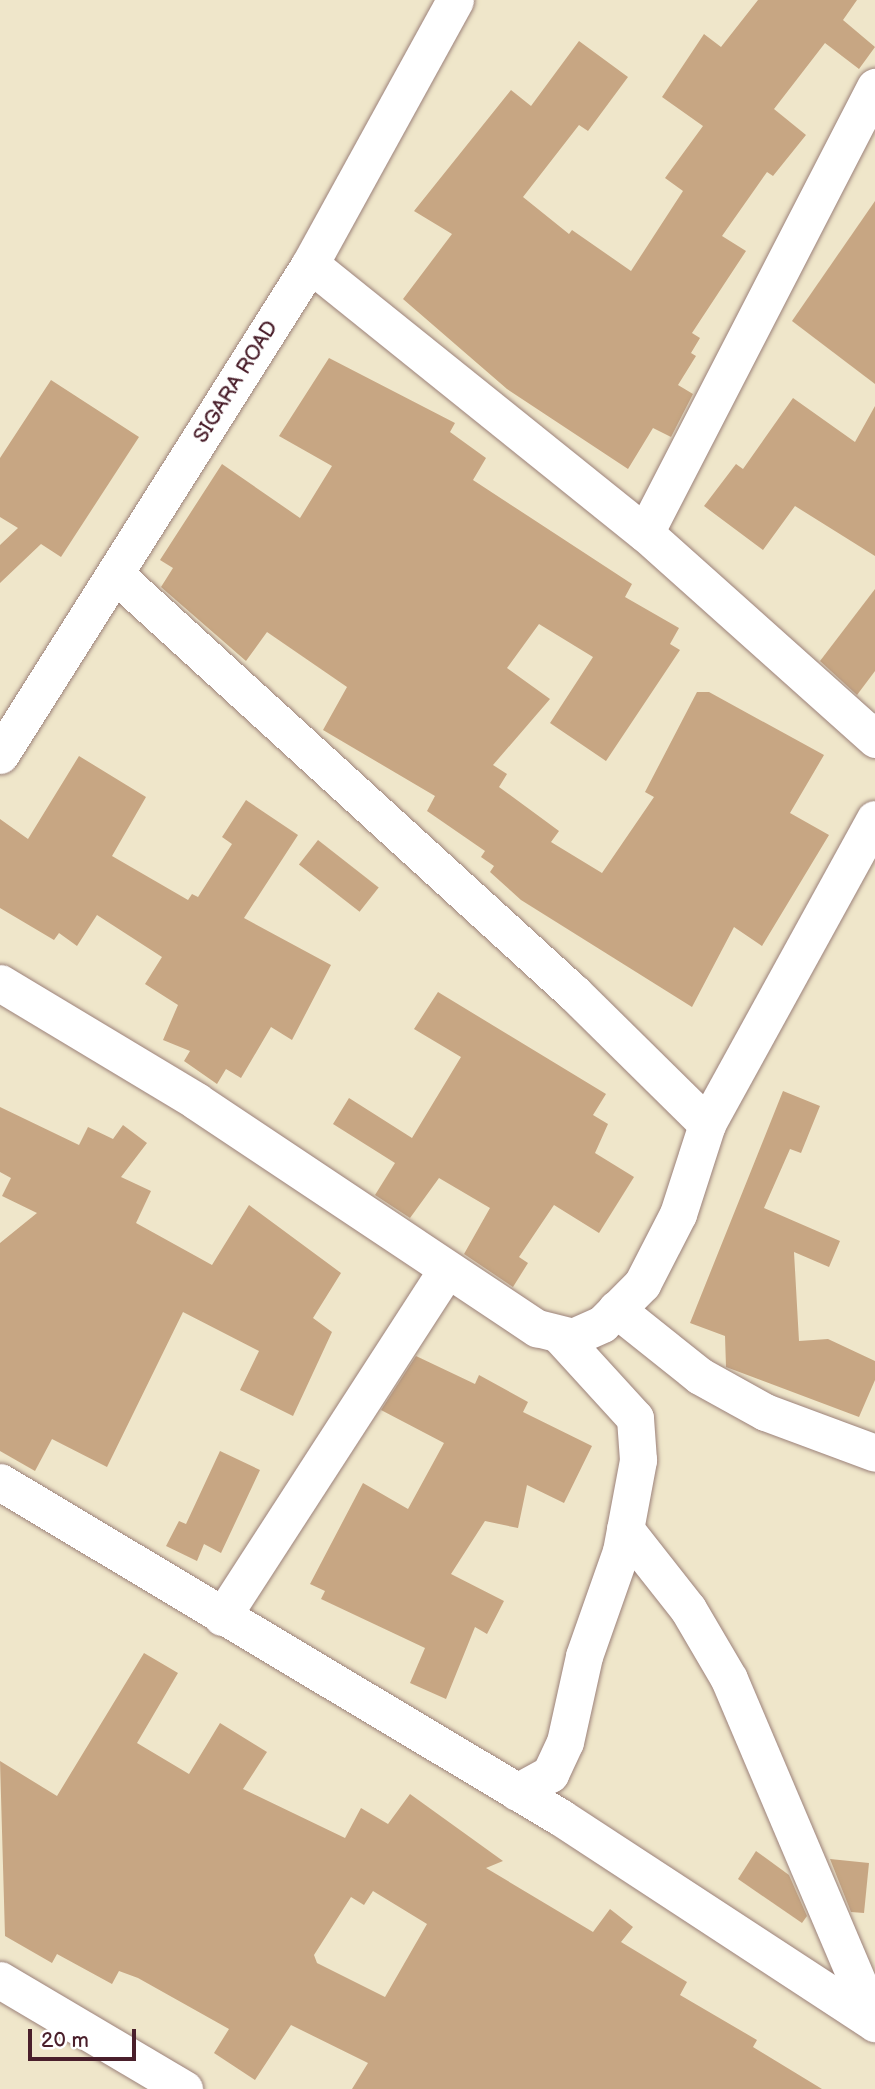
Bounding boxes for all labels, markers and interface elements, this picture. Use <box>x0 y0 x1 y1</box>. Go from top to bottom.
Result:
street label: SIGARA ROAD <box>188 316 284 448</box>
scale bar <box>32 2016 140 2060</box>
text: 20 m <box>41 2028 89 2053</box>

